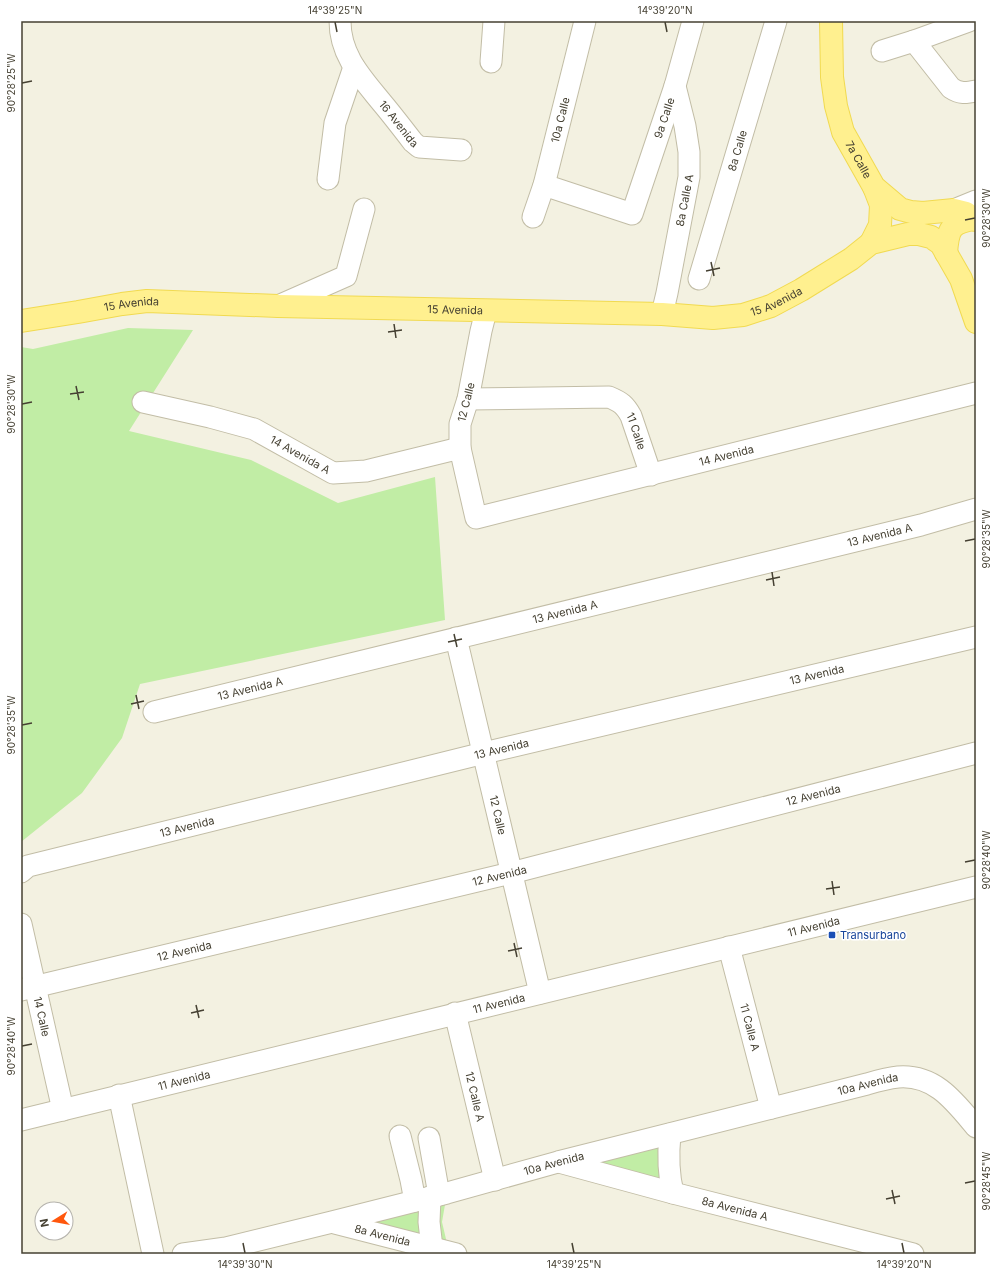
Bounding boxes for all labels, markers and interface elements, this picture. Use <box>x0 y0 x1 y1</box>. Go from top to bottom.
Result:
text: 14°39'25"N <box>308 4 362 16</box>
text: 14°39'20"N <box>638 4 692 16</box>
text: 90°28'25"W <box>5 53 17 113</box>
street label: 10a Calle <box>548 95 573 144</box>
street label: 9a Calle <box>651 96 678 140</box>
street label: 16 Avenida <box>376 98 421 150</box>
street label: 8a Calle <box>725 128 750 173</box>
street label: 7a Calle <box>842 138 875 181</box>
street label: 8a Calle A <box>673 173 696 227</box>
text: 90°28'30"W <box>980 188 992 248</box>
street label: 15 Avenida <box>749 284 805 319</box>
street label: 15 Avenida <box>103 294 159 314</box>
street label: 15 Avenida <box>427 302 483 317</box>
text: 90°28'30"W <box>5 374 17 434</box>
street label: 12 Calle <box>454 381 478 423</box>
street label: 11 Calle <box>623 410 649 452</box>
street label: 14 Avenida A <box>268 432 333 477</box>
street label: 14 Avenida <box>698 442 755 469</box>
text: 90°28'35"W <box>980 509 992 569</box>
street label: 13 Avenida A <box>846 520 914 550</box>
street label: 13 Avenida A <box>531 597 599 626</box>
street label: 13 Avenida <box>788 661 846 688</box>
street label: 13 Avenida A <box>216 674 284 703</box>
text: 90°28'35"W <box>5 695 17 755</box>
street label: 13 Avenida <box>473 736 530 762</box>
street label: 12 Avenida <box>785 781 842 809</box>
street label: 12 Calle <box>486 794 509 836</box>
street label: 13 Avenida <box>158 813 216 840</box>
text: 90°28'40"W <box>980 830 992 890</box>
street label: 12 Avenida <box>471 862 528 889</box>
street label: 11 Avenida <box>786 913 841 940</box>
place label: Transurbano <box>840 928 906 942</box>
marker: Transurbano <box>827 930 837 940</box>
street label: 12 Avenida <box>156 938 213 964</box>
street label: 11 Avenida <box>471 990 527 1017</box>
street label: 14 Calle <box>31 995 53 1038</box>
street label: 11 Calle A <box>737 1002 763 1053</box>
text: 90°28'40"W <box>5 1016 17 1076</box>
street label: 11 Avenida <box>157 1067 212 1093</box>
street label: 12 Calle A <box>462 1070 488 1123</box>
street label: 10a Avenida <box>836 1070 899 1098</box>
street label: 10a Avenida <box>522 1149 586 1178</box>
text: 90°28'45"W <box>980 1151 992 1210</box>
street label: 8a Avenida A <box>700 1194 770 1224</box>
north arrow <box>34 1201 74 1241</box>
text: N <box>37 1217 52 1228</box>
street label: 8a Avenida <box>353 1221 412 1249</box>
text: 14°39'30"N <box>218 1258 272 1270</box>
text: 14°39'25"N <box>547 1258 601 1270</box>
text: 14°39'20"N <box>877 1258 931 1270</box>

